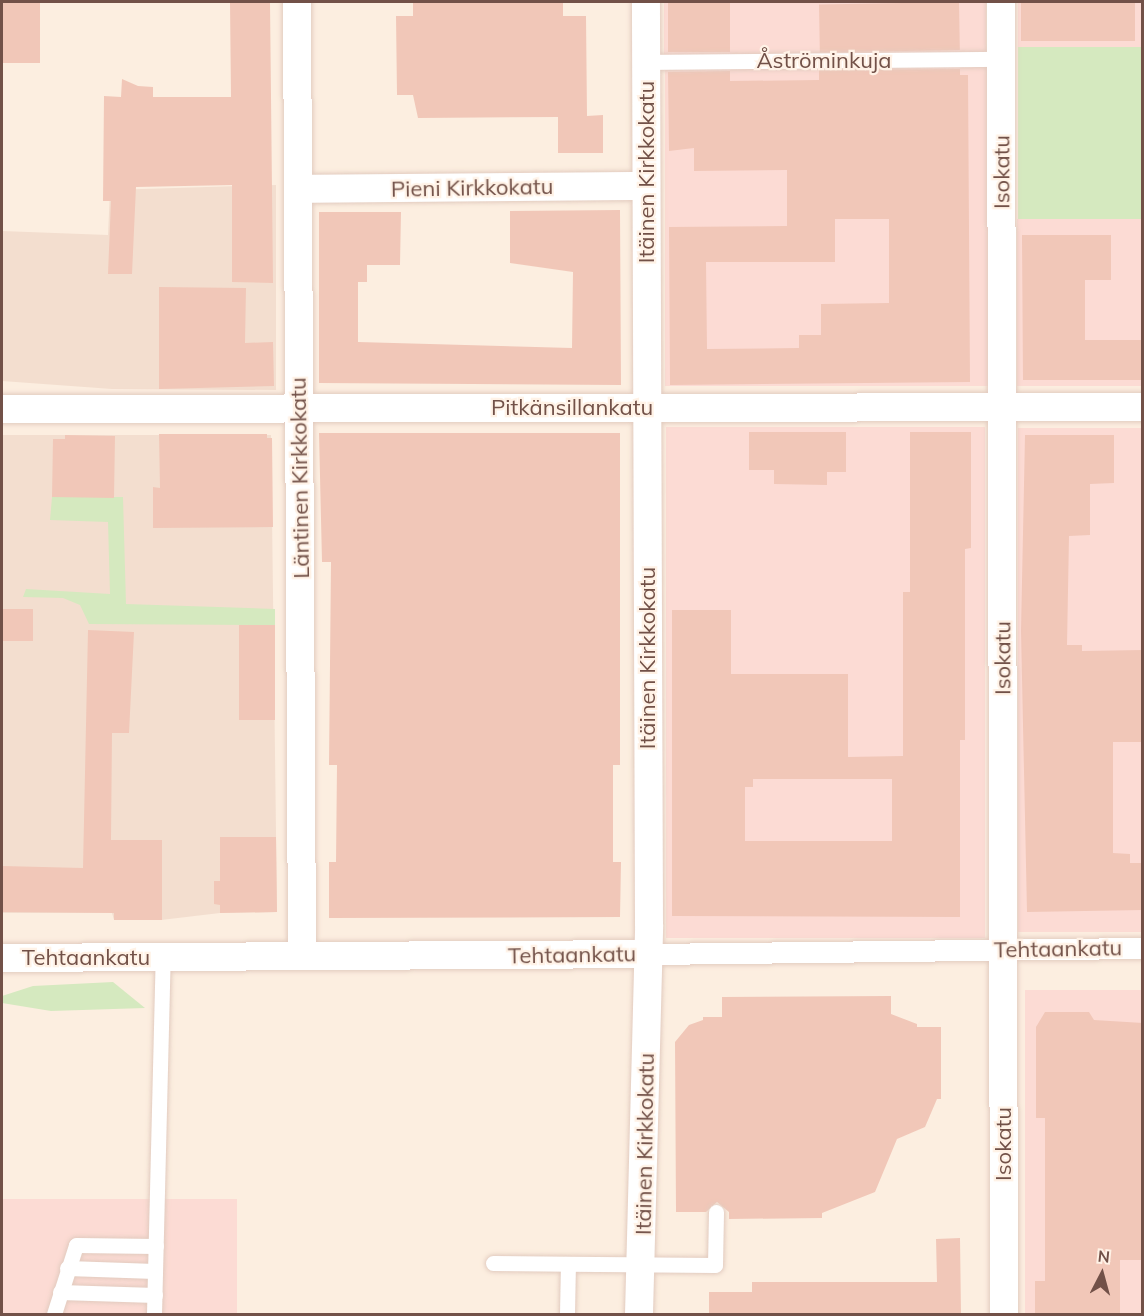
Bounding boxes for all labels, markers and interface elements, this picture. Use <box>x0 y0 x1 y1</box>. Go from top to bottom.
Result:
street label: Åströminkuja <box>757 48 891 74</box>
street label: Itäinen Kirkkokatu <box>634 81 660 263</box>
street label: Isokatu <box>989 135 1015 209</box>
street label: Pieni Kirkkokatu <box>391 173 553 203</box>
street label: Läntinen Kirkkokatu <box>285 377 315 579</box>
street label: Pitkänsillankatu <box>491 395 653 421</box>
street label: Itäinen Kirkkokatu <box>635 567 661 749</box>
street label: Isokatu <box>990 621 1016 695</box>
street label: Tehtaankatu <box>994 935 1122 963</box>
street label: Tehtaankatu <box>508 941 636 969</box>
street label: Tehtaankatu <box>22 945 150 971</box>
street label: Itäinen Kirkkokatu <box>630 1053 660 1235</box>
street label: Isokatu <box>991 1107 1017 1181</box>
north arrow <box>1072 1244 1132 1304</box>
text: N <box>1097 1246 1111 1267</box>

